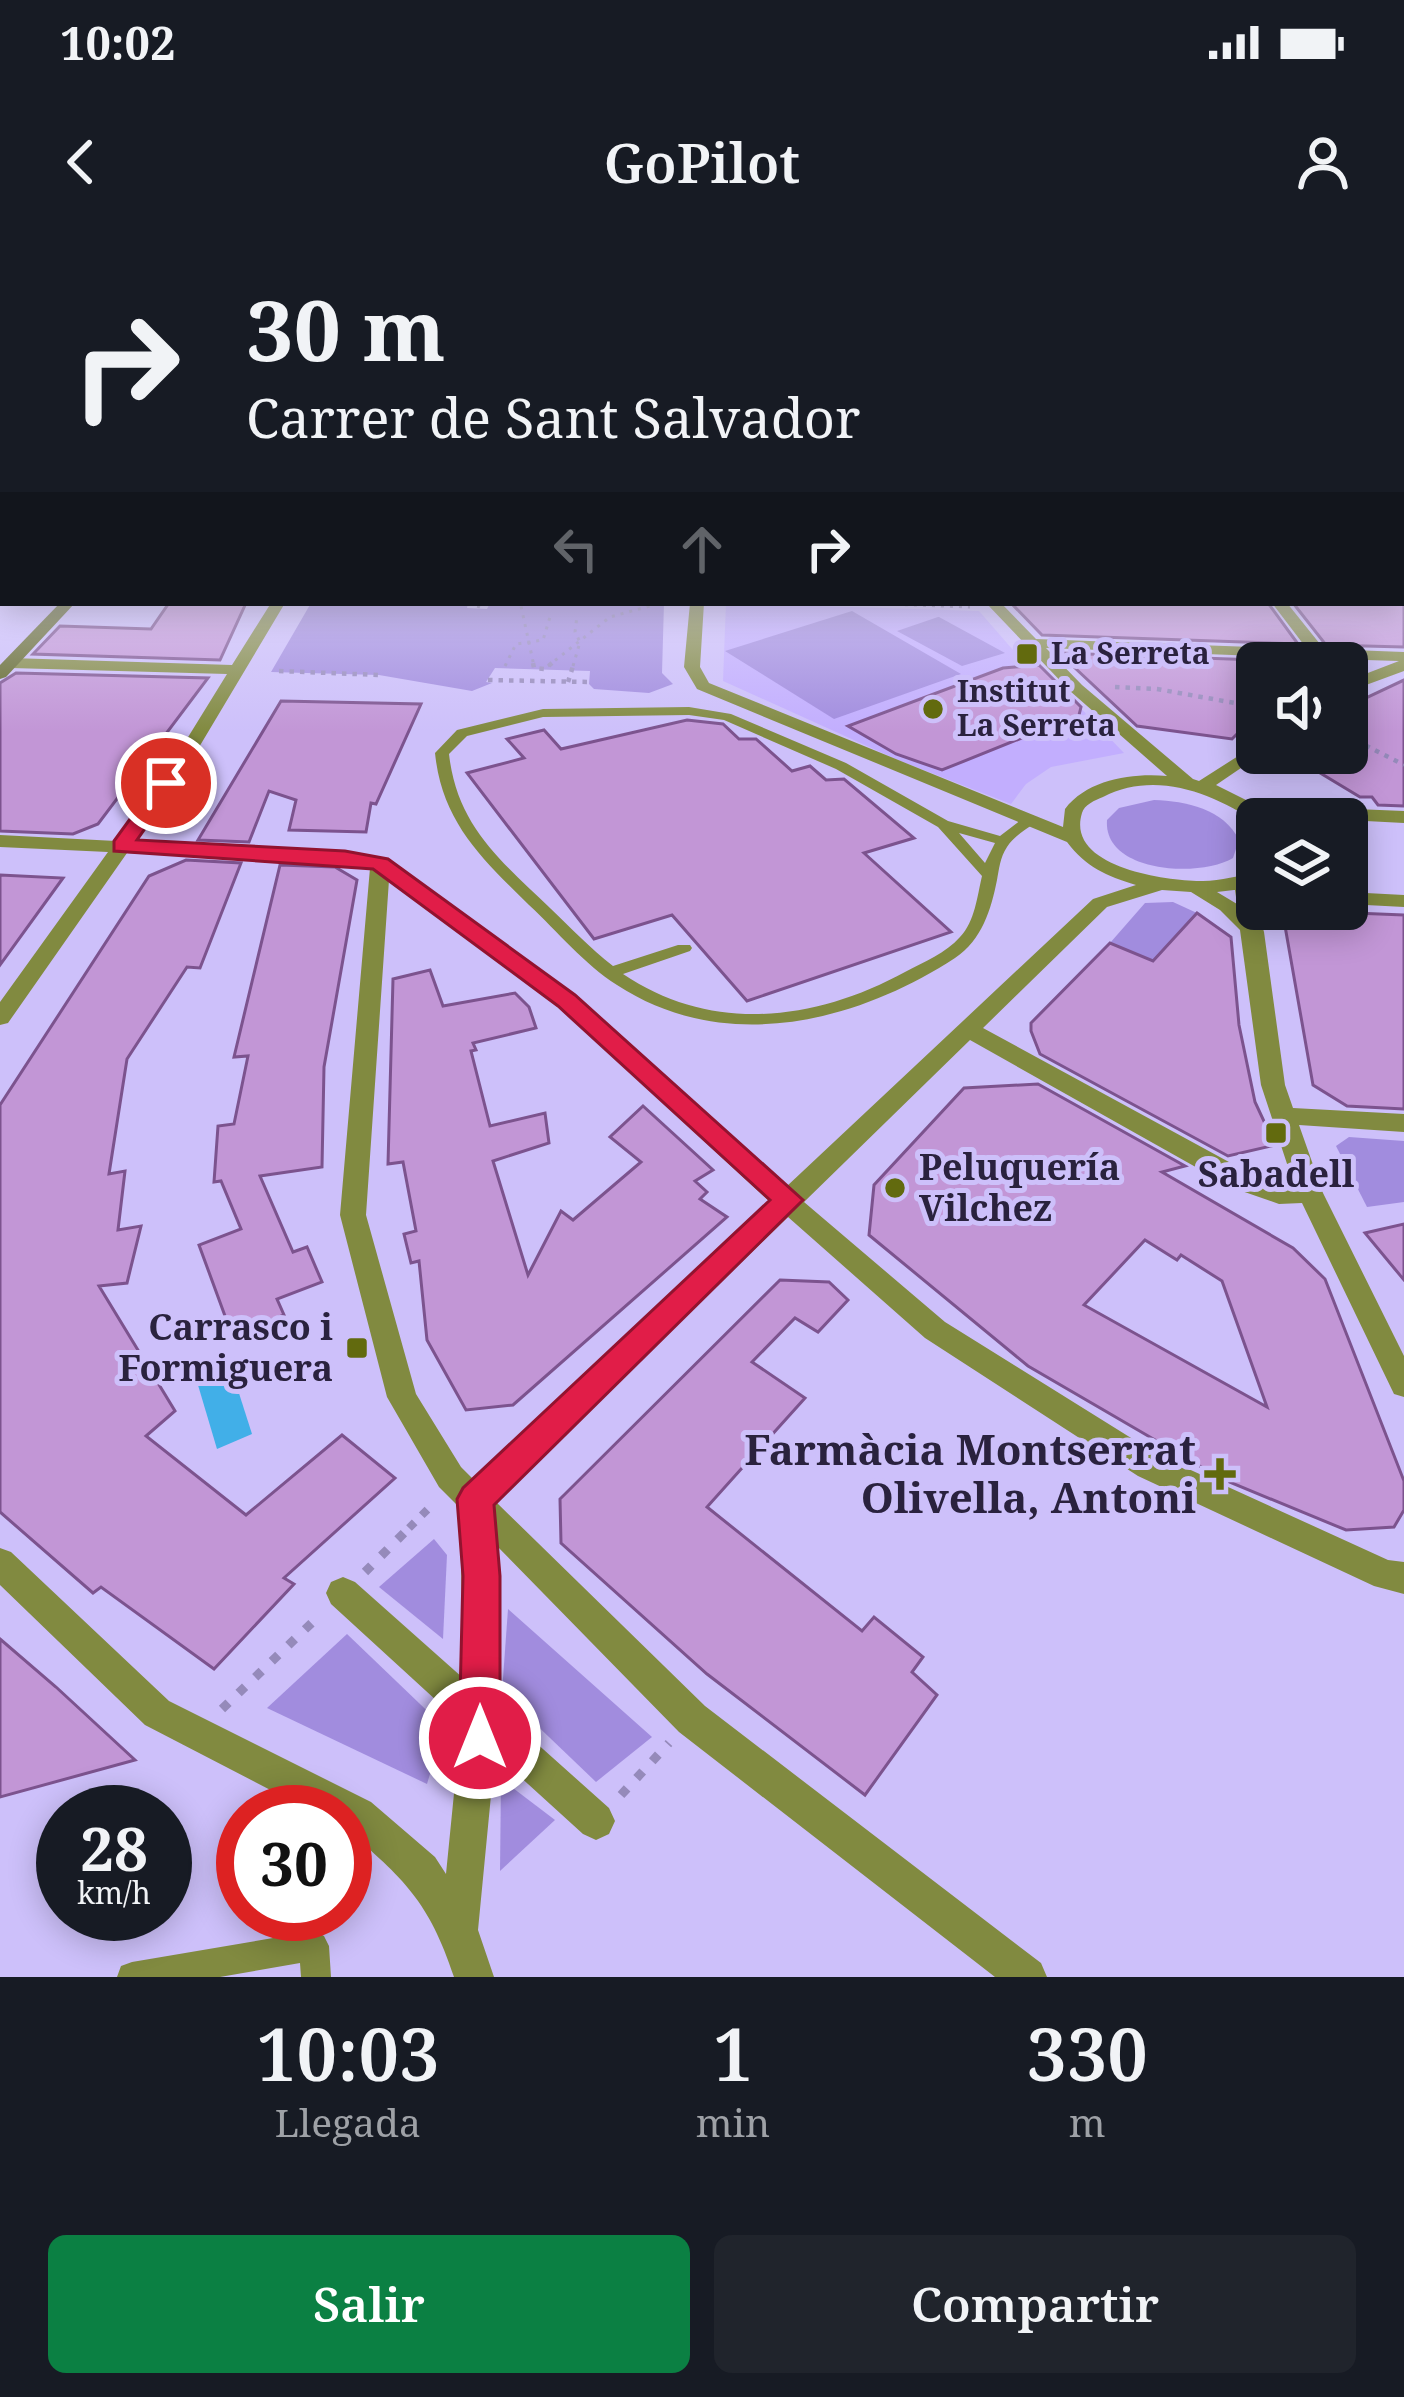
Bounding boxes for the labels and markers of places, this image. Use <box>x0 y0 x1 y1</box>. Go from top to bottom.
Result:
place label: La Serreta <box>1051 632 1210 673</box>
marker: La Serreta <box>1014 641 1040 667</box>
place label: Institut La Serreta <box>957 670 1116 745</box>
marker: Institut La Serreta <box>920 696 946 722</box>
pin <box>115 732 217 834</box>
marker: Sabadell <box>1263 1120 1289 1146</box>
place label: Peluquería Vilchez <box>919 1142 1120 1232</box>
place label: Sabadell <box>1198 1149 1355 1198</box>
marker: Peluquería Vilchez <box>882 1175 908 1201</box>
place label: Carrasco i Formiguera <box>119 1302 333 1392</box>
marker: Carrasco i Formiguera <box>344 1335 370 1361</box>
place label: Farmàcia Montserrat Olivella, Antoni <box>744 1420 1196 1525</box>
marker: Farmàcia Montserrat Olivella, Antoni <box>1207 1461 1233 1487</box>

